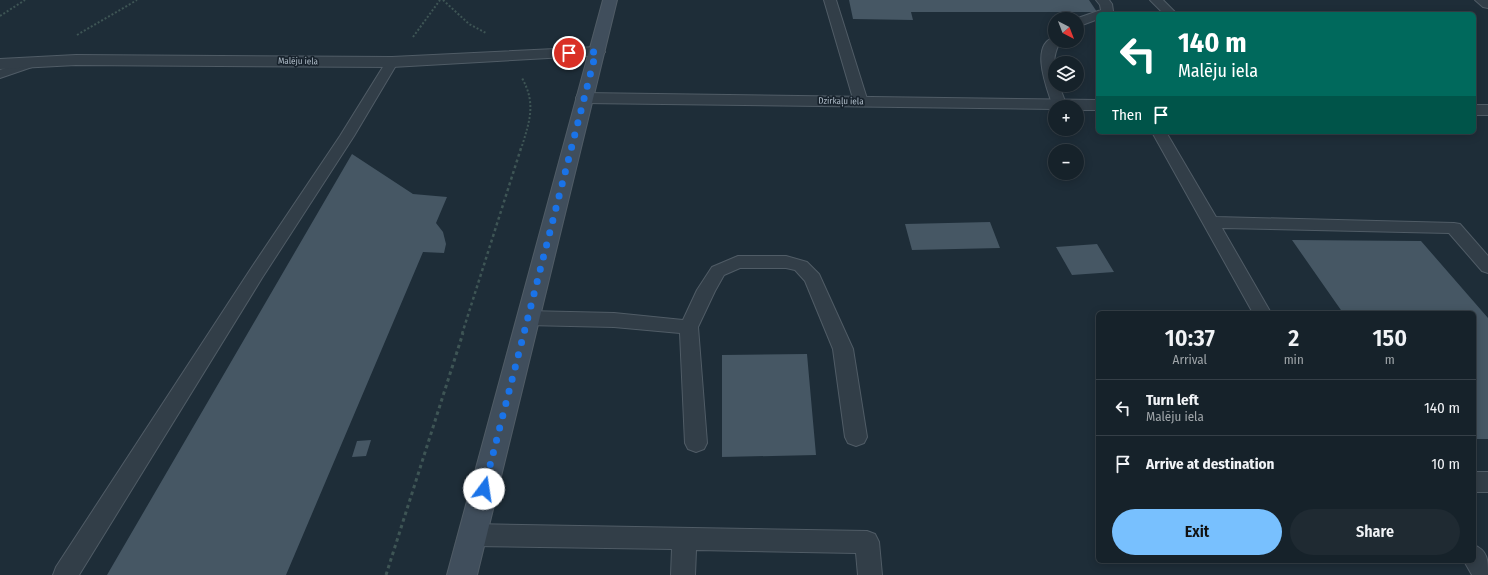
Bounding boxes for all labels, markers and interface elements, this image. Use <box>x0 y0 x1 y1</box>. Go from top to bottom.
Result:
north arrow <box>1048 12 1084 48</box>
map controls <box>1048 12 1084 180</box>
text: 140 m <box>1178 26 1247 59</box>
icon: left <box>1112 28 1164 80</box>
pin <box>552 36 586 70</box>
icon: arrive <box>558 42 580 64</box>
street label: Malēju iela <box>278 56 319 66</box>
button: layers <box>1048 56 1084 92</box>
text: Malēju iela <box>1178 60 1258 82</box>
street label: Dzirkaļu iela <box>818 96 864 107</box>
button: + <box>1048 100 1084 136</box>
icon: arrive <box>1150 104 1172 126</box>
text: Then <box>1112 106 1142 124</box>
button: − <box>1048 144 1084 180</box>
text: 10:37 <box>1165 324 1215 352</box>
text: 2 <box>1288 324 1299 352</box>
text: 150 <box>1373 324 1407 352</box>
text: Arrival <box>1173 352 1207 367</box>
text: min <box>1284 352 1304 367</box>
text: m <box>1385 352 1395 367</box>
text: Turn left <box>1146 391 1199 409</box>
icon: left <box>1112 397 1134 419</box>
text: 140 m <box>1424 399 1460 417</box>
text: Malēju iela <box>1146 409 1204 424</box>
icon: arrive <box>1112 453 1134 475</box>
text: Arrive at destination <box>1146 455 1274 473</box>
text: 10 m <box>1431 455 1460 473</box>
position arrow <box>463 468 505 510</box>
button: Exit <box>1112 509 1282 555</box>
button: Share <box>1290 509 1460 555</box>

